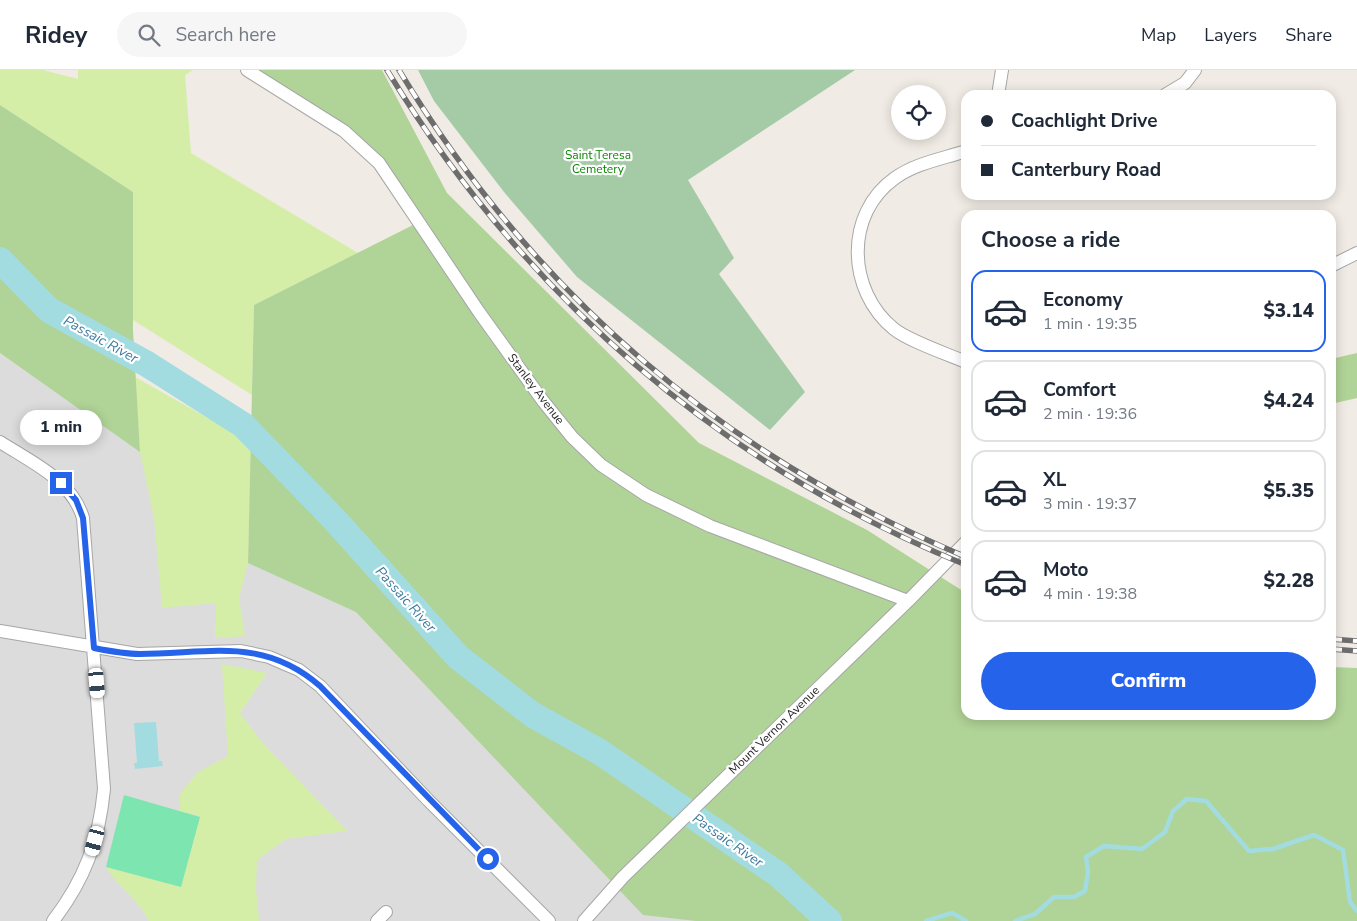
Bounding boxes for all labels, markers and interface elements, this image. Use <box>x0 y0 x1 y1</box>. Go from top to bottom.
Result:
search box <box>117 12 467 57</box>
text: Ridey <box>25 19 87 51</box>
icon: search <box>135 21 163 49</box>
text: Search here <box>175 22 276 48</box>
text: Map <box>1141 23 1176 47</box>
text: Layers <box>1204 23 1257 47</box>
text: Share <box>1285 23 1332 47</box>
map controls <box>891 85 946 140</box>
button: locate <box>891 85 946 140</box>
text: Coachlight Drive <box>1011 108 1157 134</box>
park label: Saint Teresa Cemetery <box>565 147 631 177</box>
text: Canterbury Road <box>1011 157 1161 183</box>
text: Choose a ride <box>981 225 1120 255</box>
text: Economy <box>1043 287 1123 313</box>
icon: car <box>983 289 1028 334</box>
text: $3.14 <box>1263 298 1314 324</box>
water label: Passaic River <box>60 311 142 368</box>
text: 1 min · 19:35 <box>1043 313 1137 335</box>
street label: Stanley Avenue <box>504 350 568 428</box>
text: Comfort <box>1043 377 1116 403</box>
icon: car <box>983 379 1028 424</box>
text: $4.24 <box>1263 388 1314 414</box>
text: 2 min · 19:36 <box>1043 403 1137 425</box>
callout: 1 min <box>20 410 102 446</box>
text: 1 min <box>40 416 82 438</box>
text: XL <box>1043 467 1066 493</box>
icon: car <box>983 469 1028 514</box>
route end <box>50 472 72 494</box>
text: $5.35 <box>1263 478 1314 504</box>
text: 3 min · 19:37 <box>1043 493 1137 515</box>
text: Moto <box>1043 557 1089 583</box>
icon: car <box>983 559 1028 604</box>
water label: Passaic River <box>371 562 441 637</box>
text: $2.28 <box>1263 568 1314 594</box>
text: 4 min · 19:38 <box>1043 583 1137 605</box>
button: Confirm <box>981 652 1316 710</box>
car <box>88 667 105 699</box>
street label: Mount Vernon Avenue <box>725 682 823 778</box>
water label: Passaic River <box>689 809 768 872</box>
car <box>83 825 106 857</box>
route start <box>477 848 499 870</box>

